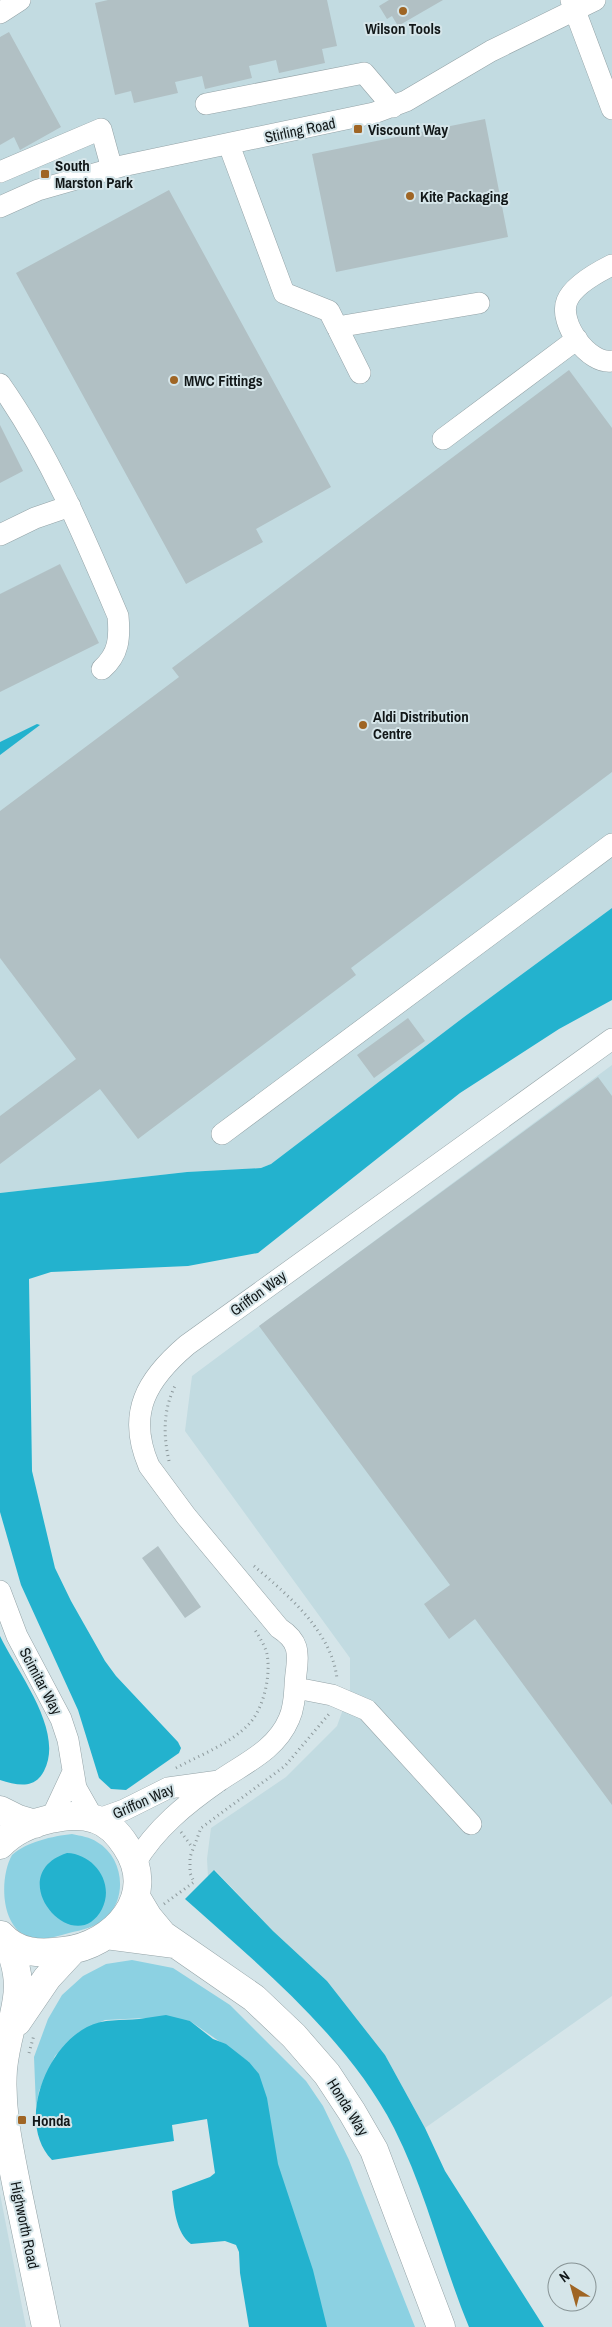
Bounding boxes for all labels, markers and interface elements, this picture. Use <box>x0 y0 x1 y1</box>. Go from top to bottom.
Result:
marker: Wilson Tools <box>397 5 409 17</box>
place label: Wilson Tools <box>365 18 441 39</box>
street label: Stirling Road <box>263 112 337 148</box>
place label: Viscount Way <box>368 119 448 140</box>
marker: Viscount Way <box>352 123 364 135</box>
place label: South Marston Park <box>55 155 133 193</box>
marker: South Marston Park <box>39 168 51 180</box>
place label: Kite Packaging <box>420 186 509 207</box>
marker: Kite Packaging <box>404 190 416 202</box>
place label: MWC Fittings <box>184 370 263 391</box>
marker: MWC Fittings <box>168 374 180 386</box>
place label: Aldi Distribution Centre <box>373 706 469 744</box>
marker: Aldi Distribution Centre <box>357 719 369 731</box>
street label: Griffon Way <box>226 1265 291 1321</box>
street label: Scimitar Way <box>15 1644 68 1719</box>
street label: Griffon Way <box>109 1778 178 1824</box>
street label: Honda Way <box>322 2074 374 2140</box>
place label: Honda <box>32 2110 70 2131</box>
marker: Honda <box>16 2114 28 2126</box>
street label: Highworth Road <box>5 2179 45 2271</box>
north arrow <box>547 2262 597 2312</box>
text: N <box>555 2267 573 2286</box>

